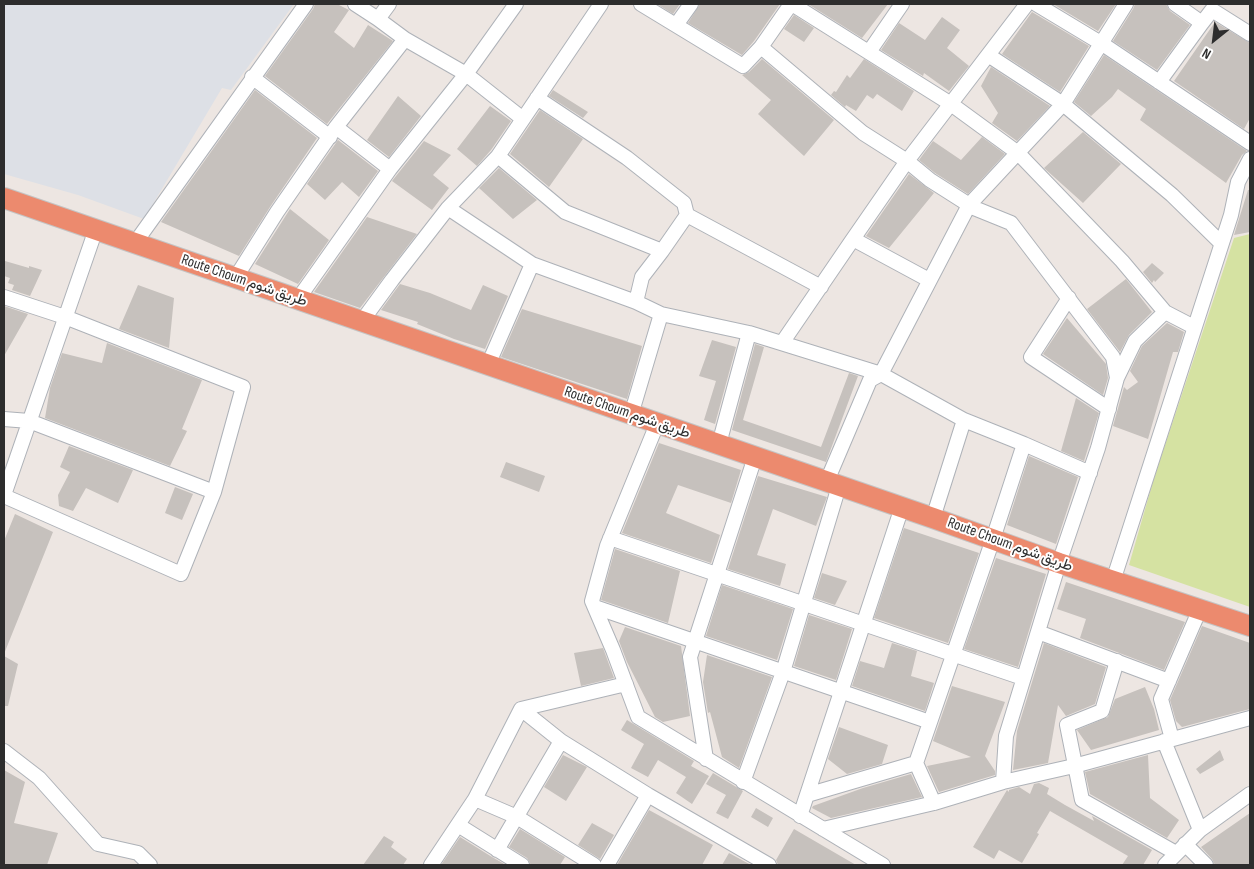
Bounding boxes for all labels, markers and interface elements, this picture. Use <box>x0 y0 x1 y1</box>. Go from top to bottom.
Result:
north arrow <box>1189 15 1239 65</box>
text: N <box>1199 44 1214 63</box>
street label: Route Choum طريق شوم <box>179 251 309 311</box>
street label: Route Choum طريق شوم <box>562 383 692 443</box>
street label: Route Choum طريق شوم <box>945 514 1075 576</box>

